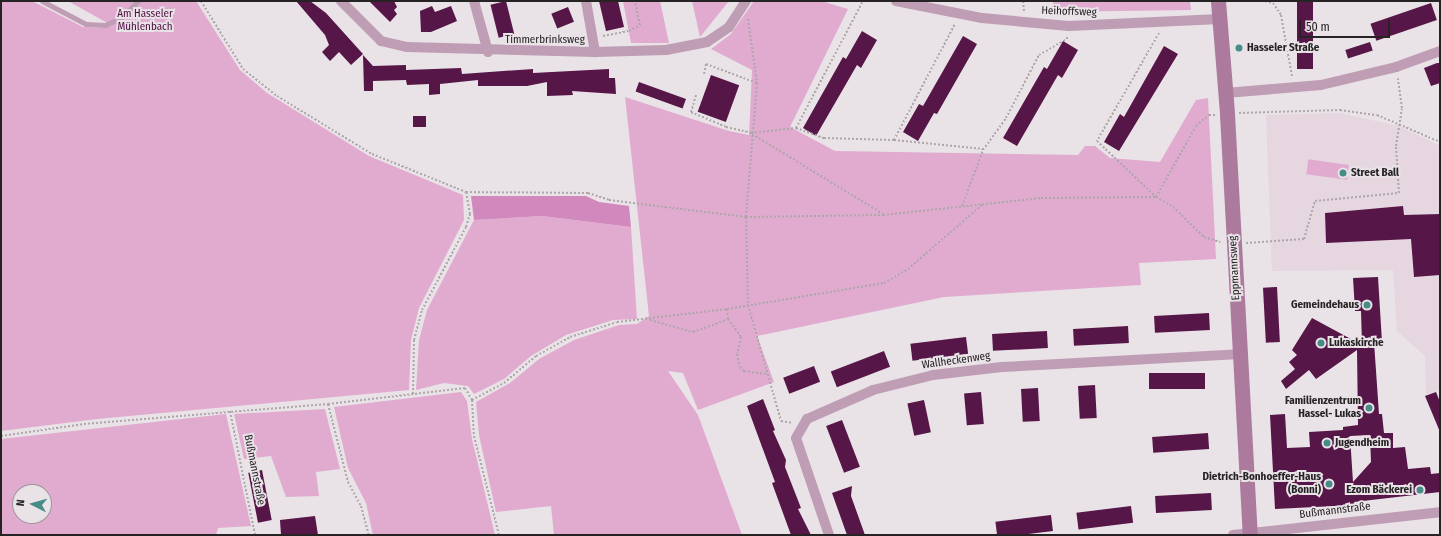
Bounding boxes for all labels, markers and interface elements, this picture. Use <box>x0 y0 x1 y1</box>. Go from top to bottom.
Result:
street label: Heihoffsweg <box>1041 4 1097 20</box>
park label: Am Hasseler Mühlenbach <box>117 8 173 34</box>
scale bar <box>1301 12 1392 38</box>
text: 50 m <box>1306 20 1330 34</box>
street label: Timmerbrinksweg <box>505 33 585 47</box>
place label: Hasseler Straße <box>1247 41 1319 55</box>
marker: Hasseler Straße <box>1234 43 1244 53</box>
place label: Street Ball <box>1351 166 1399 180</box>
marker: Street Ball <box>1338 168 1348 178</box>
street label: Eppmannsweg <box>1227 235 1243 301</box>
place label: Gemeindehaus <box>1291 298 1359 312</box>
marker: Gemeindehaus <box>1362 300 1372 310</box>
place label: Lukaskirche <box>1329 336 1384 350</box>
marker: Lukaskirche <box>1316 338 1326 348</box>
street label: Wallheckenweg <box>921 350 991 372</box>
place label: Familienzentrum Hassel- Lukas <box>1285 395 1361 421</box>
marker: Familienzentrum Hassel- Lukas <box>1364 403 1374 413</box>
street label: Bußmannstraße <box>241 434 267 506</box>
place label: Jugendheim <box>1335 436 1389 450</box>
marker: Jugendheim <box>1322 438 1332 448</box>
place label: Dietrich-Bonhoeffer-Haus (Bonni) <box>1202 471 1321 497</box>
marker: Dietrich-Bonhoeffer-Haus (Bonni) <box>1324 479 1334 489</box>
place label: Ezom Bäckerei <box>1346 483 1412 497</box>
north arrow <box>12 484 52 524</box>
marker: Ezom Bäckerei <box>1415 485 1425 495</box>
text: N <box>14 499 27 507</box>
street label: Bußmannstraße <box>1299 500 1371 522</box>

